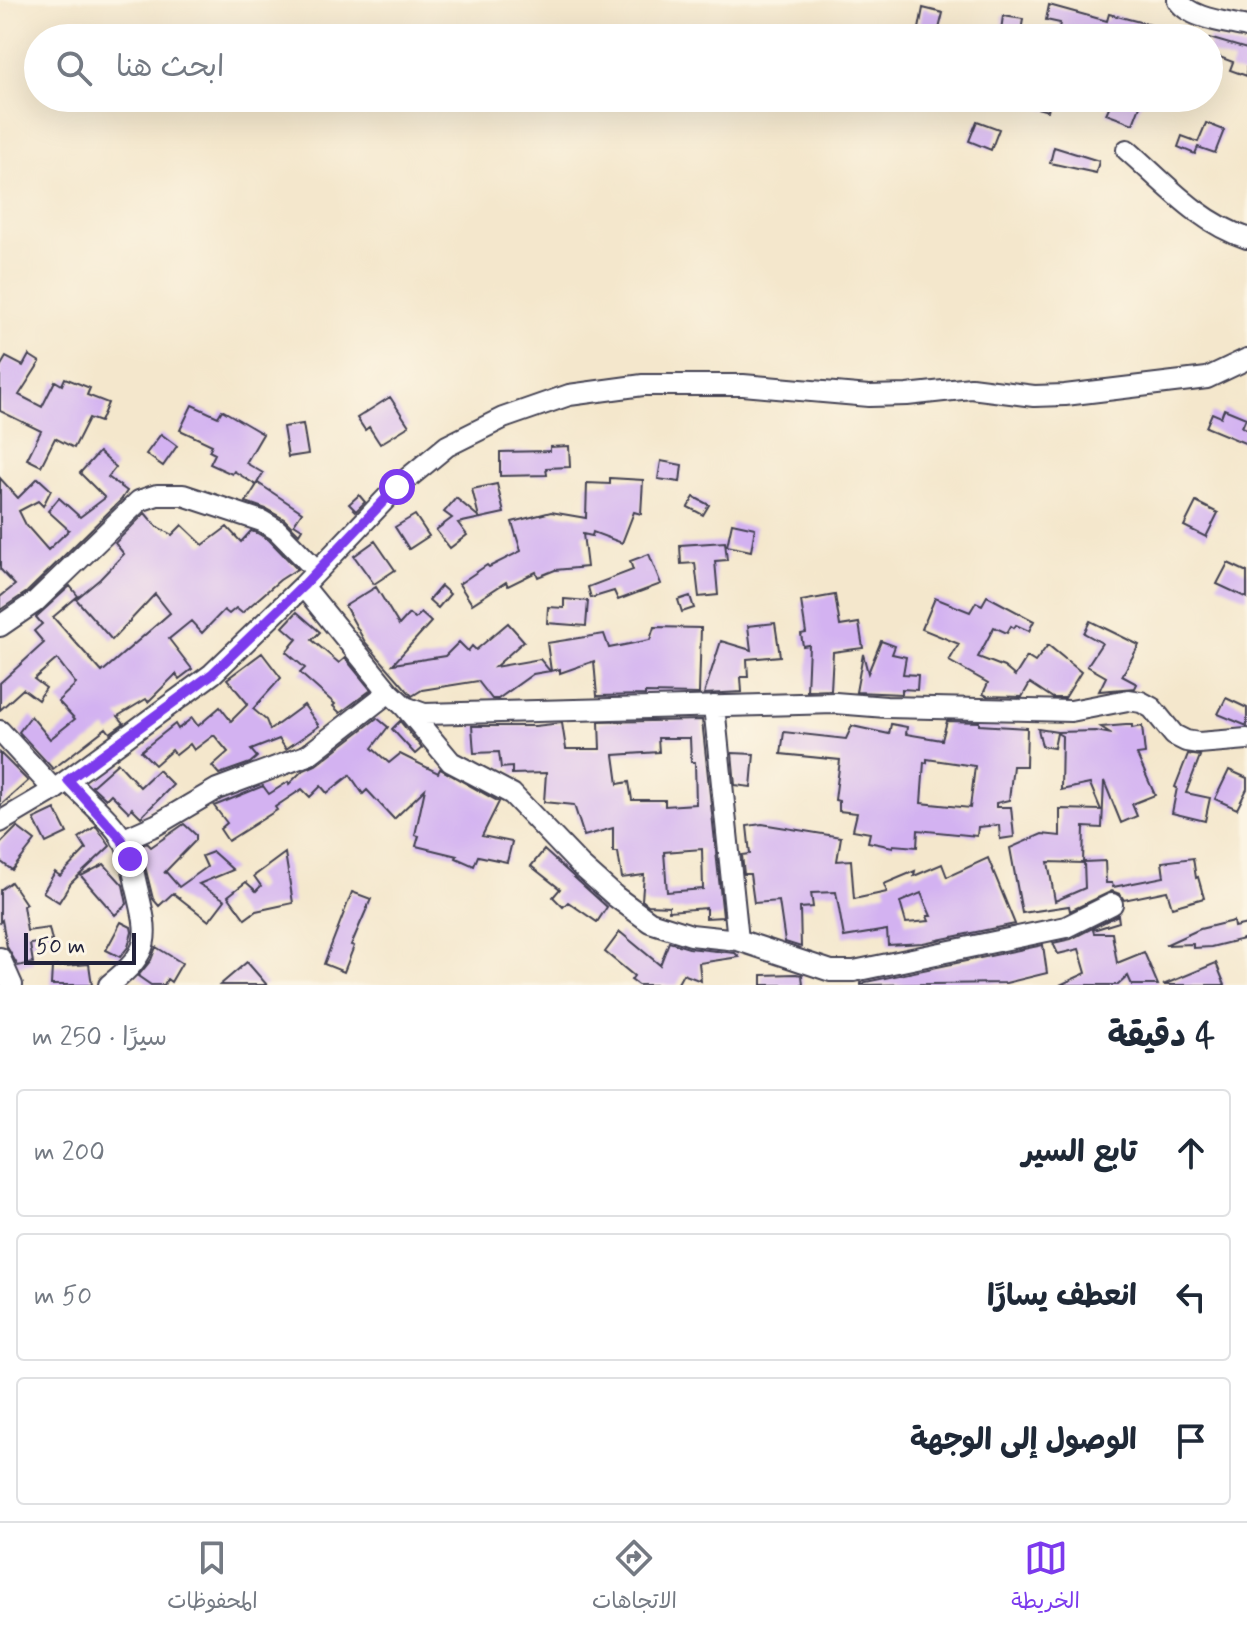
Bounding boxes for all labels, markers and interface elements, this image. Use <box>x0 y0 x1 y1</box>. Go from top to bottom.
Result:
search box <box>24 24 1223 112</box>
icon: search <box>52 46 96 90</box>
text: ابحث هنا <box>116 48 224 87</box>
route start <box>379 469 415 505</box>
route end <box>112 841 148 877</box>
scale bar <box>24 929 136 965</box>
text: 50 m <box>36 933 85 961</box>
text: 4 دقيقة <box>1108 1014 1215 1059</box>
text: سيرًا · 250 m <box>32 1021 167 1055</box>
icon: ahead <box>1169 1131 1213 1175</box>
text: تابع السير <box>1022 1133 1137 1172</box>
text: 200 m <box>34 1136 105 1170</box>
icon: left <box>1169 1275 1213 1319</box>
text: انعطف يسارًا <box>987 1277 1137 1316</box>
text: 50 m <box>34 1280 92 1314</box>
icon: arrive <box>1169 1419 1213 1463</box>
text: الوصول إلى الوجهة <box>910 1421 1137 1460</box>
tab: المحفوظات <box>167 1536 258 1620</box>
tab: الاتجاهات <box>592 1536 677 1620</box>
tab: الخريطة <box>1011 1536 1080 1620</box>

